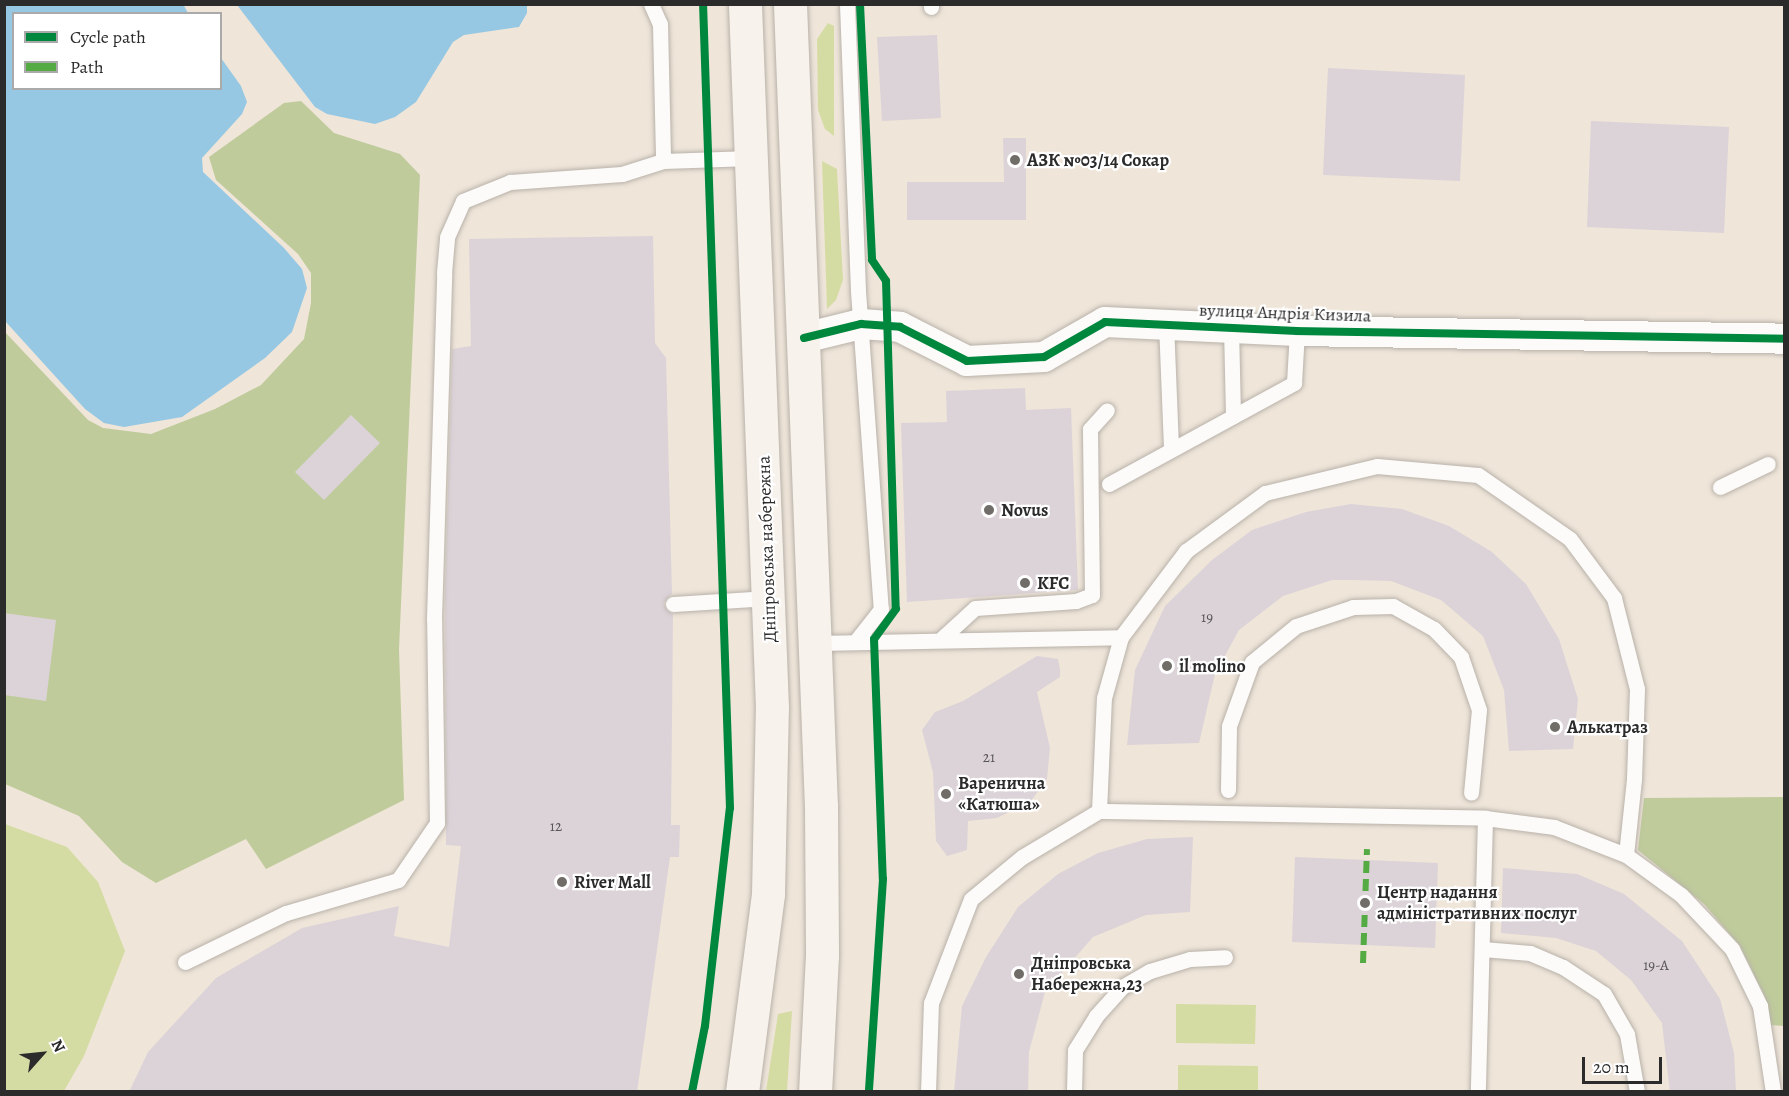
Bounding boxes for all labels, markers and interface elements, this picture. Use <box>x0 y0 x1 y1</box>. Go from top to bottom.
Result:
legend <box>12 12 222 90</box>
text: Cycle path <box>70 25 146 49</box>
text: Path <box>70 55 104 79</box>
place label: АЗК №03/14 Сокар <box>1027 149 1169 171</box>
marker: АЗК №03/14 Сокар <box>1008 153 1022 167</box>
street label: вулиця Андрія Кизила <box>1199 299 1371 327</box>
street label: Дніпровська набережна <box>753 455 781 643</box>
place label: Novus <box>1001 499 1048 521</box>
marker: Novus <box>982 503 996 517</box>
place label: KFC <box>1037 572 1069 594</box>
marker: KFC <box>1018 576 1032 590</box>
house number: 19 <box>1201 609 1213 627</box>
place label: il molino <box>1179 655 1246 677</box>
marker: il molino <box>1160 659 1174 673</box>
place label: Алькатраз <box>1567 716 1648 738</box>
marker: Алькатраз <box>1548 720 1562 734</box>
house number: 21 <box>983 749 995 767</box>
place label: Варенична «Катюша» <box>958 773 1045 816</box>
marker: Варенична «Катюша» <box>939 787 953 801</box>
house number: 12 <box>550 818 562 836</box>
place label: River Mall <box>574 871 651 893</box>
marker: River Mall <box>555 875 569 889</box>
place label: Центр надання адміністративних послуг <box>1377 882 1577 924</box>
marker: Центр надання адміністративних послуг <box>1358 896 1372 910</box>
place label: Дніпровська Набережна,23 <box>1031 953 1143 996</box>
house number: 19-А <box>1643 957 1669 975</box>
marker: Дніпровська Набережна,23 <box>1012 967 1026 981</box>
north arrow <box>12 1024 72 1084</box>
text: N <box>46 1036 70 1056</box>
scale bar <box>1585 1045 1664 1083</box>
text: 20 m <box>1593 1055 1630 1079</box>

